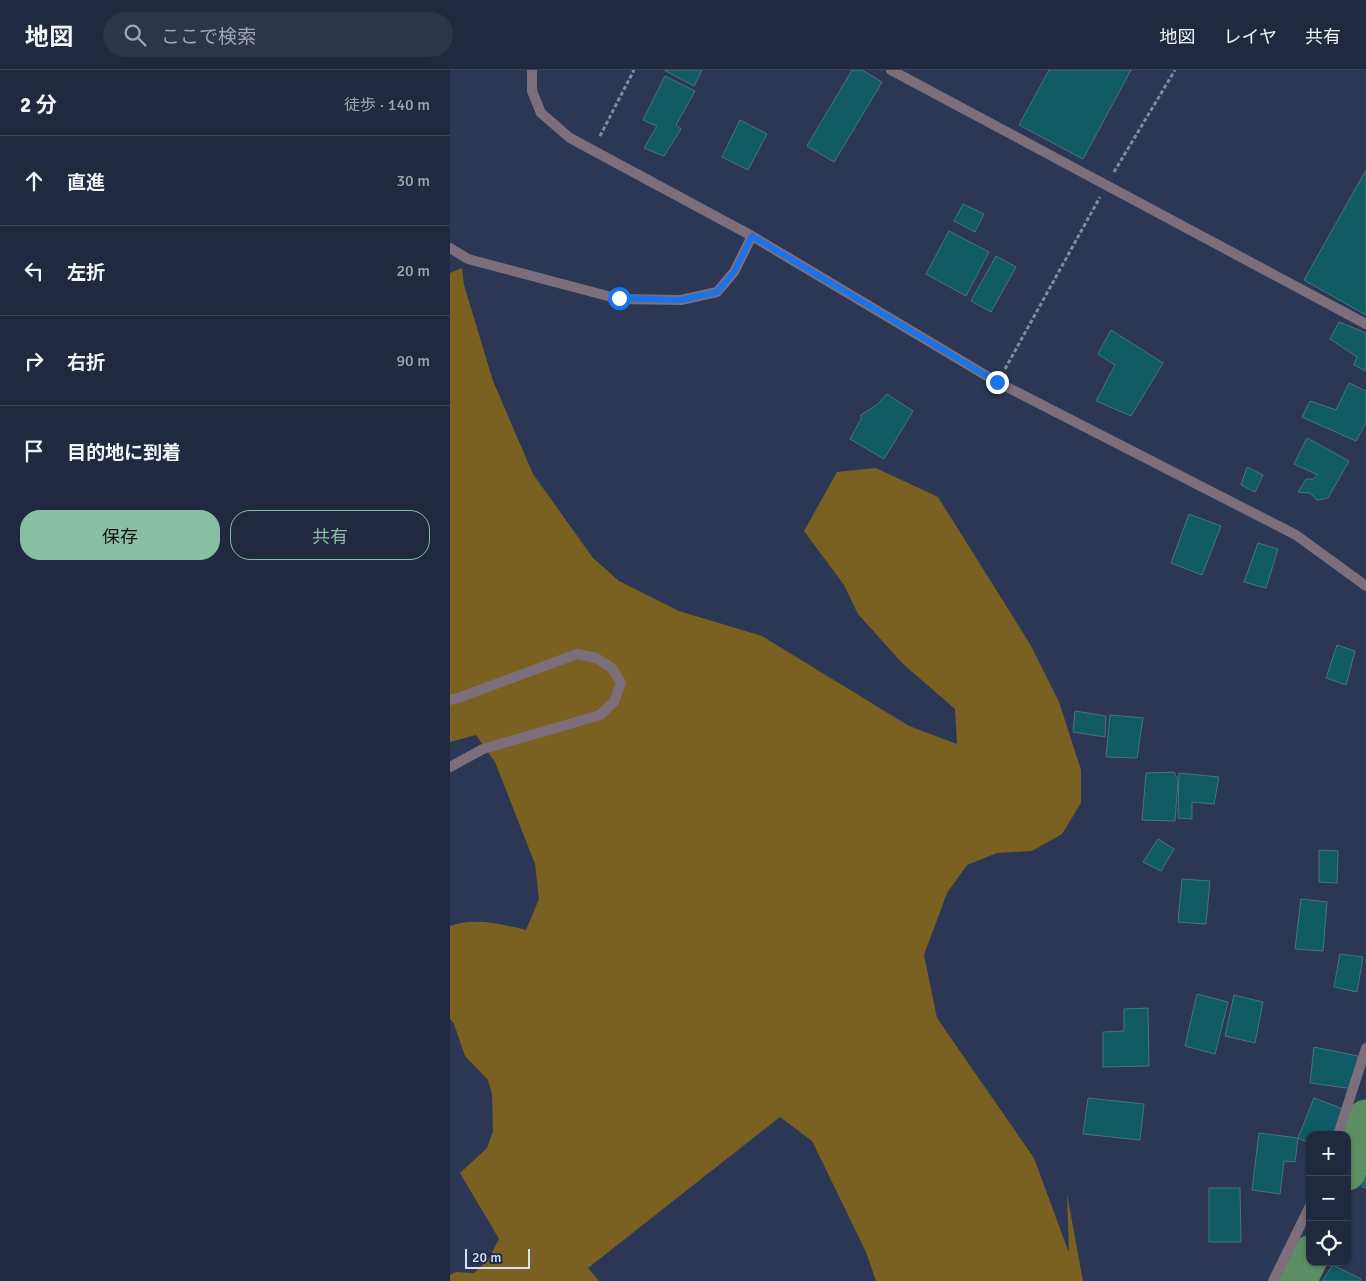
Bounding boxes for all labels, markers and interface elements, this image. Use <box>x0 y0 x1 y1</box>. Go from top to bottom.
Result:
search box <box>103 12 453 57</box>
icon: search <box>121 21 149 49</box>
text: 地図 <box>25 22 73 52</box>
text: ここで検索 <box>161 25 256 49</box>
text: 地図 <box>1160 26 1196 48</box>
text: レイヤ <box>1224 26 1277 48</box>
text: 共有 <box>1305 26 1341 48</box>
text: 2 分 <box>20 92 57 118</box>
text: 徒歩 · 140 m <box>344 95 430 115</box>
icon: ahead <box>20 167 48 195</box>
text: 直進 <box>67 171 105 195</box>
text: 30 m <box>396 171 430 191</box>
icon: left <box>20 257 48 285</box>
text: 左折 <box>67 261 105 285</box>
text: 20 m <box>396 261 430 281</box>
route start <box>608 287 631 310</box>
icon: right <box>20 347 48 375</box>
text: 右折 <box>67 351 105 375</box>
text: 90 m <box>396 351 430 371</box>
route end <box>986 371 1009 394</box>
icon: arrive <box>20 437 48 465</box>
text: 目的地に到着 <box>67 441 181 465</box>
button: 保存 <box>20 510 220 560</box>
button: 共有 <box>230 510 430 560</box>
map controls <box>1306 1131 1351 1266</box>
button: + <box>1306 1131 1351 1176</box>
button: − <box>1306 1176 1351 1221</box>
button: locate <box>1306 1221 1351 1266</box>
scale bar <box>465 1246 530 1269</box>
text: 20 m <box>472 1249 501 1266</box>

